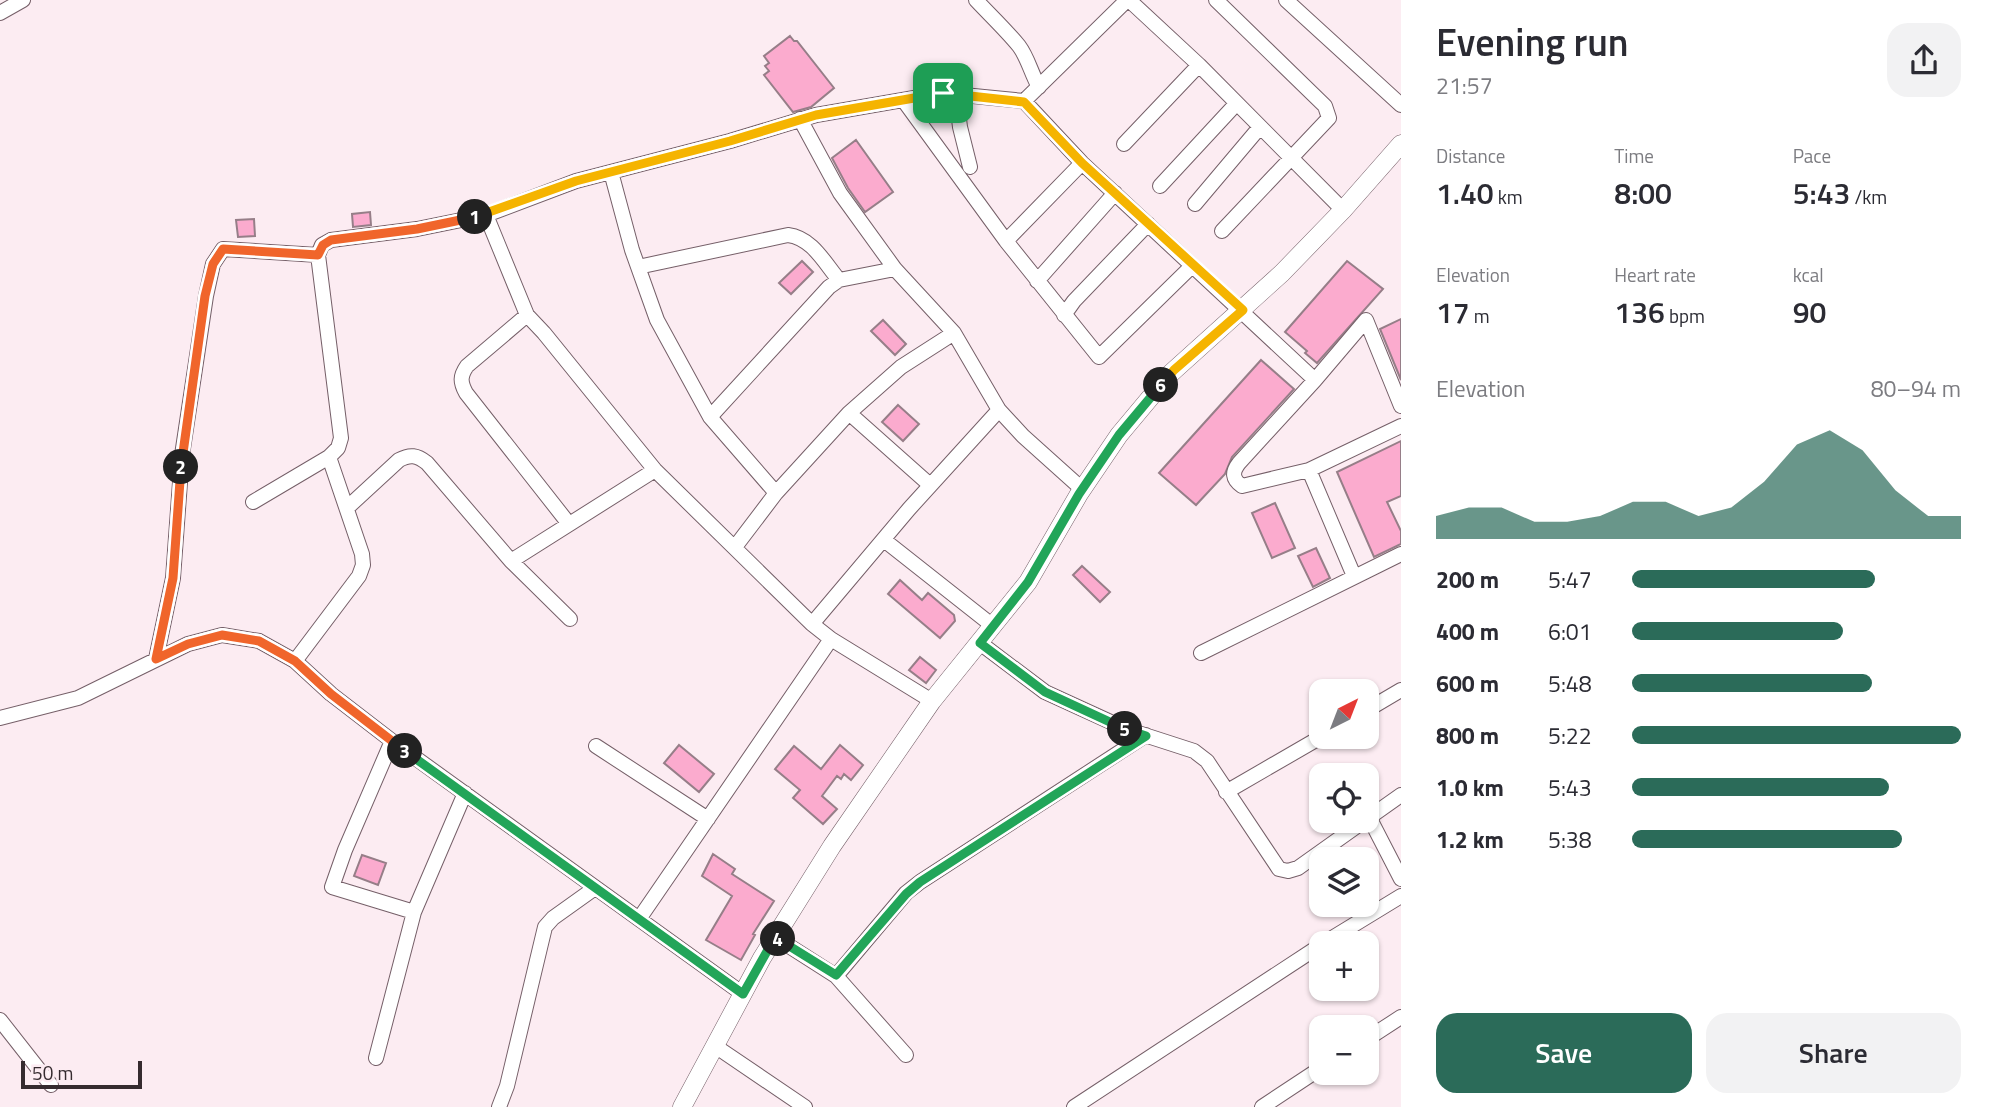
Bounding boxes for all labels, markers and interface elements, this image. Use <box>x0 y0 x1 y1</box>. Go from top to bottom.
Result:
text: Evening run <box>1436 13 1629 71</box>
button: share <box>1887 23 1961 97</box>
pin <box>913 63 973 123</box>
text: 21:57 <box>1436 68 1493 103</box>
icon: arrive <box>924 74 962 112</box>
text: Distance <box>1436 141 1505 170</box>
text: Time <box>1614 141 1654 170</box>
text: Pace <box>1793 141 1831 170</box>
text: 1.40 <box>1436 170 1494 216</box>
text: 8:00 <box>1614 170 1672 216</box>
text: 5:43 <box>1793 170 1850 216</box>
text: km <box>1494 182 1523 211</box>
text: /km <box>1850 182 1887 211</box>
pin: 1 <box>458 200 492 234</box>
text: 1 <box>469 202 480 231</box>
text: Elevation <box>1436 260 1510 289</box>
text: Heart rate <box>1614 260 1696 289</box>
text: kcal <box>1793 260 1824 289</box>
text: 17 <box>1436 289 1470 335</box>
text: 136 <box>1614 289 1665 335</box>
text: 90 <box>1793 289 1826 335</box>
text: m <box>1470 301 1490 330</box>
text: bpm <box>1665 301 1705 330</box>
pin: 6 <box>1144 368 1178 402</box>
text: 6 <box>1155 370 1166 399</box>
text: Elevation <box>1436 371 1525 406</box>
text: 80–94 m <box>1871 371 1961 406</box>
pin: 2 <box>164 449 198 484</box>
text: 2 <box>175 452 186 481</box>
text: 200 m <box>1436 562 1499 597</box>
text: 5:47 <box>1548 562 1592 597</box>
text: 400 m <box>1436 614 1499 649</box>
text: 6:01 <box>1548 614 1592 649</box>
text: 600 m <box>1436 666 1499 701</box>
text: 5:48 <box>1548 666 1592 701</box>
north arrow <box>1309 679 1379 749</box>
map controls <box>1309 679 1379 1085</box>
pin: 5 <box>1108 712 1142 746</box>
text: 5 <box>1119 714 1130 743</box>
text: 800 m <box>1436 718 1499 753</box>
text: 5:22 <box>1548 718 1592 753</box>
pin: 3 <box>388 734 422 768</box>
text: 3 <box>399 736 410 765</box>
button: locate <box>1309 763 1379 833</box>
text: 1.0 km <box>1436 770 1504 805</box>
text: 5:43 <box>1548 770 1592 805</box>
text: 1.2 km <box>1436 822 1504 857</box>
text: 5:38 <box>1548 822 1592 857</box>
button: layers <box>1309 847 1379 917</box>
pin: 4 <box>760 922 796 956</box>
text: 4 <box>772 924 783 953</box>
button: + <box>1309 931 1379 1001</box>
button: Save <box>1436 1013 1692 1093</box>
button: Share <box>1706 1013 1961 1093</box>
button: − <box>1309 1015 1379 1085</box>
scale bar <box>21 1058 142 1090</box>
text: 50 m <box>32 1058 73 1087</box>

